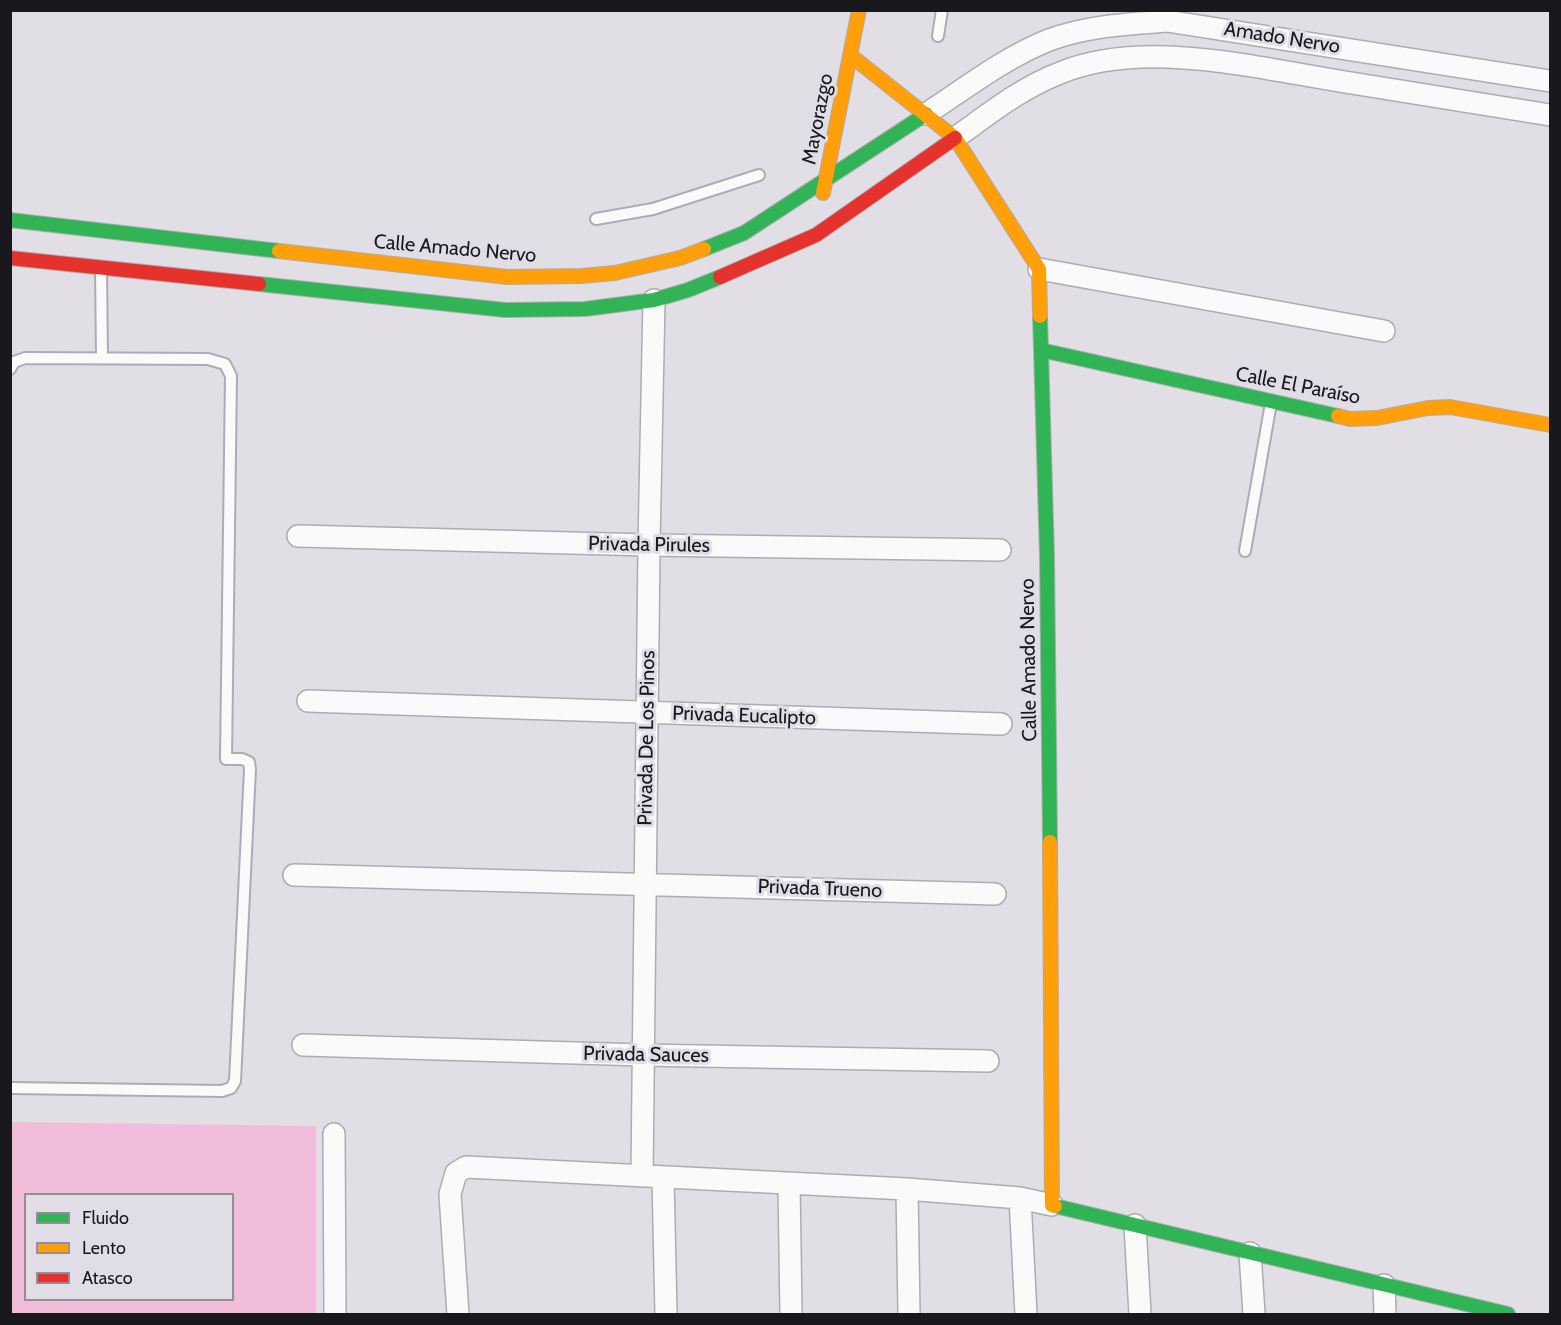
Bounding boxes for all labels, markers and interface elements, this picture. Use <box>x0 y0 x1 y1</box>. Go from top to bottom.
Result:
street label: Amado Nervo <box>1222 17 1342 59</box>
street label: Mayorazgo <box>797 71 839 167</box>
street label: Calle Amado Nervo <box>373 230 537 268</box>
street label: Calle El Paraíso <box>1234 362 1362 410</box>
street label: Privada Pirules <box>588 532 710 558</box>
street label: Calle Amado Nervo <box>1016 578 1042 742</box>
street label: Privada De Los Pinos <box>633 650 661 826</box>
street label: Privada Eucalipto <box>672 701 816 731</box>
street label: Privada Trueno <box>757 875 883 903</box>
street label: Privada Sauces <box>583 1042 709 1068</box>
legend <box>24 1193 234 1301</box>
text: Fluido <box>82 1207 129 1229</box>
text: Lento <box>82 1237 126 1259</box>
text: Atasco <box>82 1267 133 1289</box>

